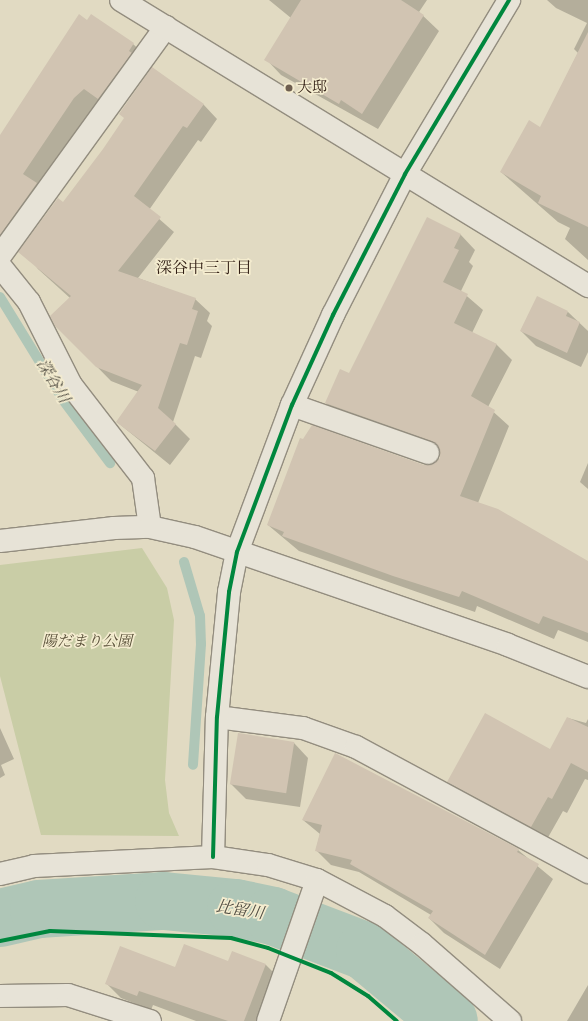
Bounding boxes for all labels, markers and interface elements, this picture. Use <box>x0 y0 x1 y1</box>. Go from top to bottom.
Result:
place label: 大邸 <box>297 79 327 97</box>
marker: 大邸 <box>284 83 294 93</box>
district label: 深谷中三丁目 <box>156 258 252 278</box>
water label: 深谷川 <box>32 355 74 407</box>
park label: 陽だまり公園 <box>42 633 132 651</box>
water label: 比留川 <box>215 897 265 923</box>

